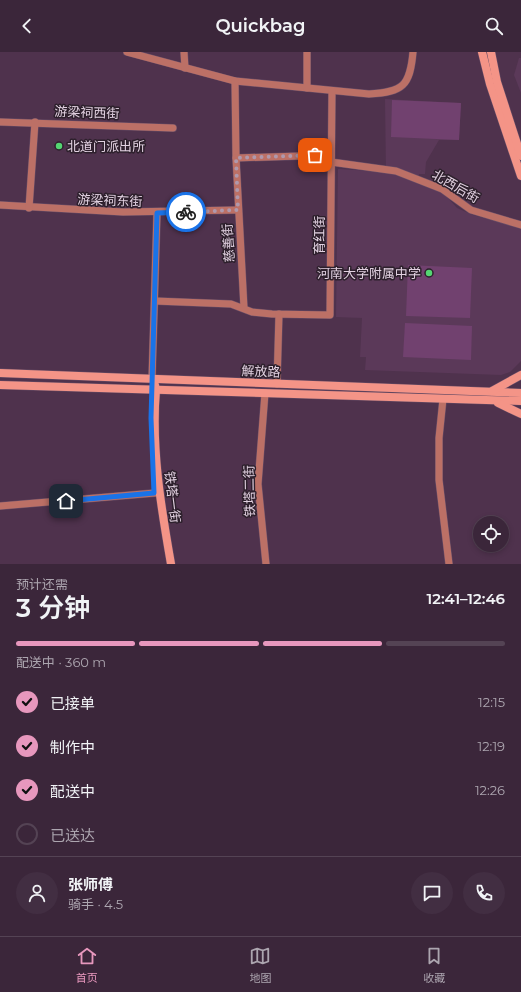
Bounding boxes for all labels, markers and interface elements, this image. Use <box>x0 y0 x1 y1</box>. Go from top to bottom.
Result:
icon: back <box>16 15 38 37</box>
text: Quickbag <box>215 15 306 37</box>
icon: search <box>483 15 505 37</box>
street label: 游梁祠西街 <box>54 103 120 121</box>
place label: 北道门派出所 <box>67 138 145 154</box>
pin <box>298 138 332 172</box>
marker: 北道门派出所 <box>54 141 64 151</box>
icon: bag <box>304 144 326 166</box>
street label: 北西后街 <box>429 166 483 206</box>
street label: 游梁祠东街 <box>77 191 143 209</box>
courier <box>166 192 206 232</box>
icon: bike <box>175 201 197 223</box>
street label: 育红街 <box>311 215 327 255</box>
street label: 慈善街 <box>219 223 237 263</box>
place label: 河南大学附属中学 <box>317 265 421 281</box>
marker: 河南大学附属中学 <box>424 268 434 278</box>
street label: 解放路 <box>241 362 281 380</box>
street label: 铁塔二街 <box>241 465 257 517</box>
street label: 铁塔一街 <box>162 470 184 524</box>
pin <box>49 484 83 518</box>
icon: home <box>55 490 77 512</box>
map controls <box>473 516 509 552</box>
button: locate <box>473 516 509 552</box>
text: 预计还需 <box>16 576 68 592</box>
text: 12:41–12:46 <box>426 589 505 608</box>
text: 3 分钟 <box>16 592 90 624</box>
text: 配送中 · 360 m <box>16 654 106 670</box>
icon: check <box>16 691 38 713</box>
text: 已接单 <box>50 694 95 713</box>
text: 12:15 <box>478 694 505 710</box>
icon: check <box>16 735 38 757</box>
text: 制作中 <box>50 738 95 757</box>
text: 12:19 <box>478 738 505 754</box>
icon: check <box>16 779 38 801</box>
text: 配送中 <box>50 782 95 801</box>
text: 12:26 <box>475 782 505 798</box>
text: 已送达 <box>50 826 95 845</box>
button: person <box>16 872 58 914</box>
button: chat <box>411 872 453 914</box>
button: phone <box>463 872 505 914</box>
text: 张师傅 <box>68 875 113 894</box>
text: 骑手 · 4.5 <box>68 896 123 912</box>
tab: 首页 <box>76 945 98 985</box>
tab: 地图 <box>249 945 271 985</box>
tab: 收藏 <box>423 945 445 985</box>

